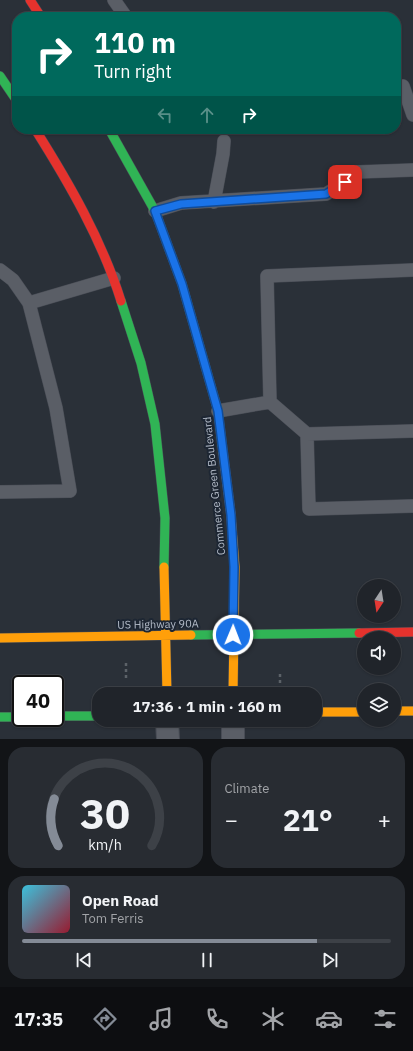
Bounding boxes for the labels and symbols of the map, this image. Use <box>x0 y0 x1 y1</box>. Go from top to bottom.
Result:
pin <box>328 165 362 199</box>
street label: Commerce Green Boulevard <box>200 416 228 556</box>
north arrow <box>357 579 401 623</box>
position arrow <box>212 614 254 656</box>
street label: US Highway 90A <box>117 616 199 632</box>
speed limit sign: 40 <box>12 675 64 727</box>

